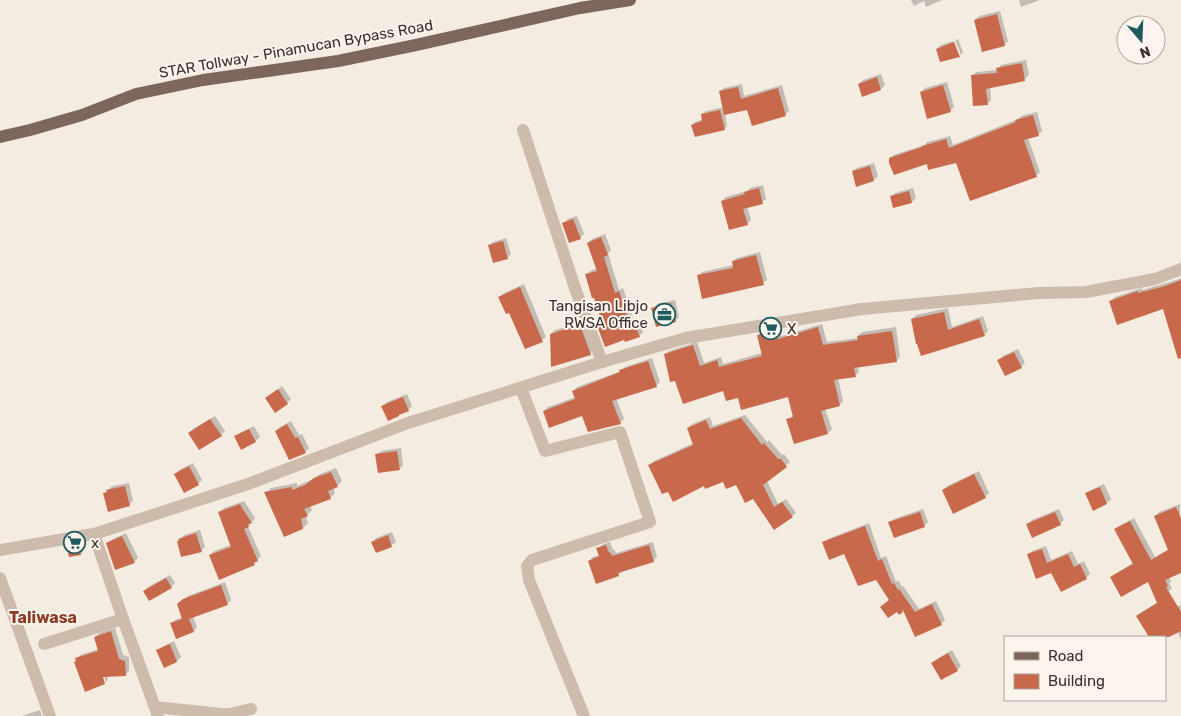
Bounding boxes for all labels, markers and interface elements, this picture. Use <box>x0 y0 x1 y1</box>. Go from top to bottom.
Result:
north arrow <box>1116 15 1166 65</box>
street label: STAR Tollway - Pinamucan Bypass Road <box>158 16 434 82</box>
text: N <box>1138 42 1153 61</box>
place label: Tangisan Libjo RWSA Office <box>549 297 648 332</box>
office icon: Tangisan Libjo RWSA Office <box>652 303 676 327</box>
supermarket icon: X <box>759 317 783 341</box>
place label: X <box>787 320 797 338</box>
supermarket icon: x <box>63 531 87 555</box>
place label: x <box>91 534 99 552</box>
district label: Taliwasa <box>9 608 77 627</box>
legend <box>1004 636 1166 701</box>
text: Road <box>1048 647 1084 665</box>
text: Building <box>1048 672 1105 690</box>

